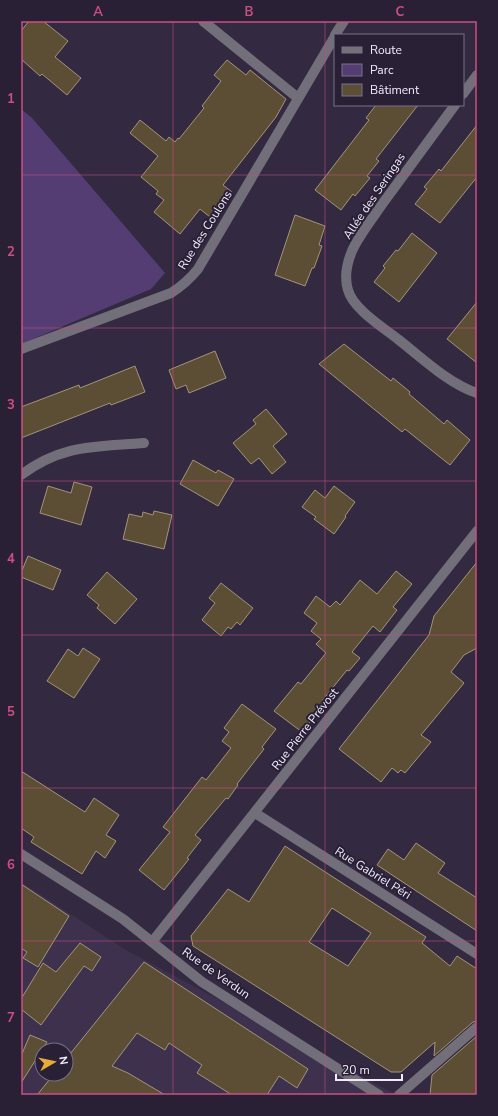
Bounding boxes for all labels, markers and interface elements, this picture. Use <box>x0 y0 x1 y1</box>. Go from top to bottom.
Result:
text: A <box>93 3 103 21</box>
text: B <box>245 3 254 21</box>
text: C <box>396 3 405 21</box>
legend <box>334 34 464 106</box>
text: Route <box>370 42 402 58</box>
text: Parc <box>370 62 394 78</box>
text: Bâtiment <box>370 82 420 98</box>
text: 1 <box>7 90 15 108</box>
street label: Allée des Seringas <box>339 150 409 242</box>
street label: Rue des Coulons <box>174 187 236 273</box>
text: 2 <box>7 243 15 261</box>
text: 3 <box>7 396 15 414</box>
text: 4 <box>7 550 15 568</box>
street label: Rue Pierre Prévost <box>268 684 342 773</box>
text: 5 <box>7 703 15 721</box>
street label: Rue Gabriel Péri <box>332 843 414 903</box>
text: 6 <box>7 856 15 874</box>
street label: Rue de Verdun <box>179 944 253 1002</box>
text: 7 <box>7 1009 15 1027</box>
north arrow <box>34 1042 74 1082</box>
text: N <box>55 1055 71 1066</box>
scale bar <box>336 1056 402 1082</box>
text: 20 m <box>342 1062 370 1078</box>

